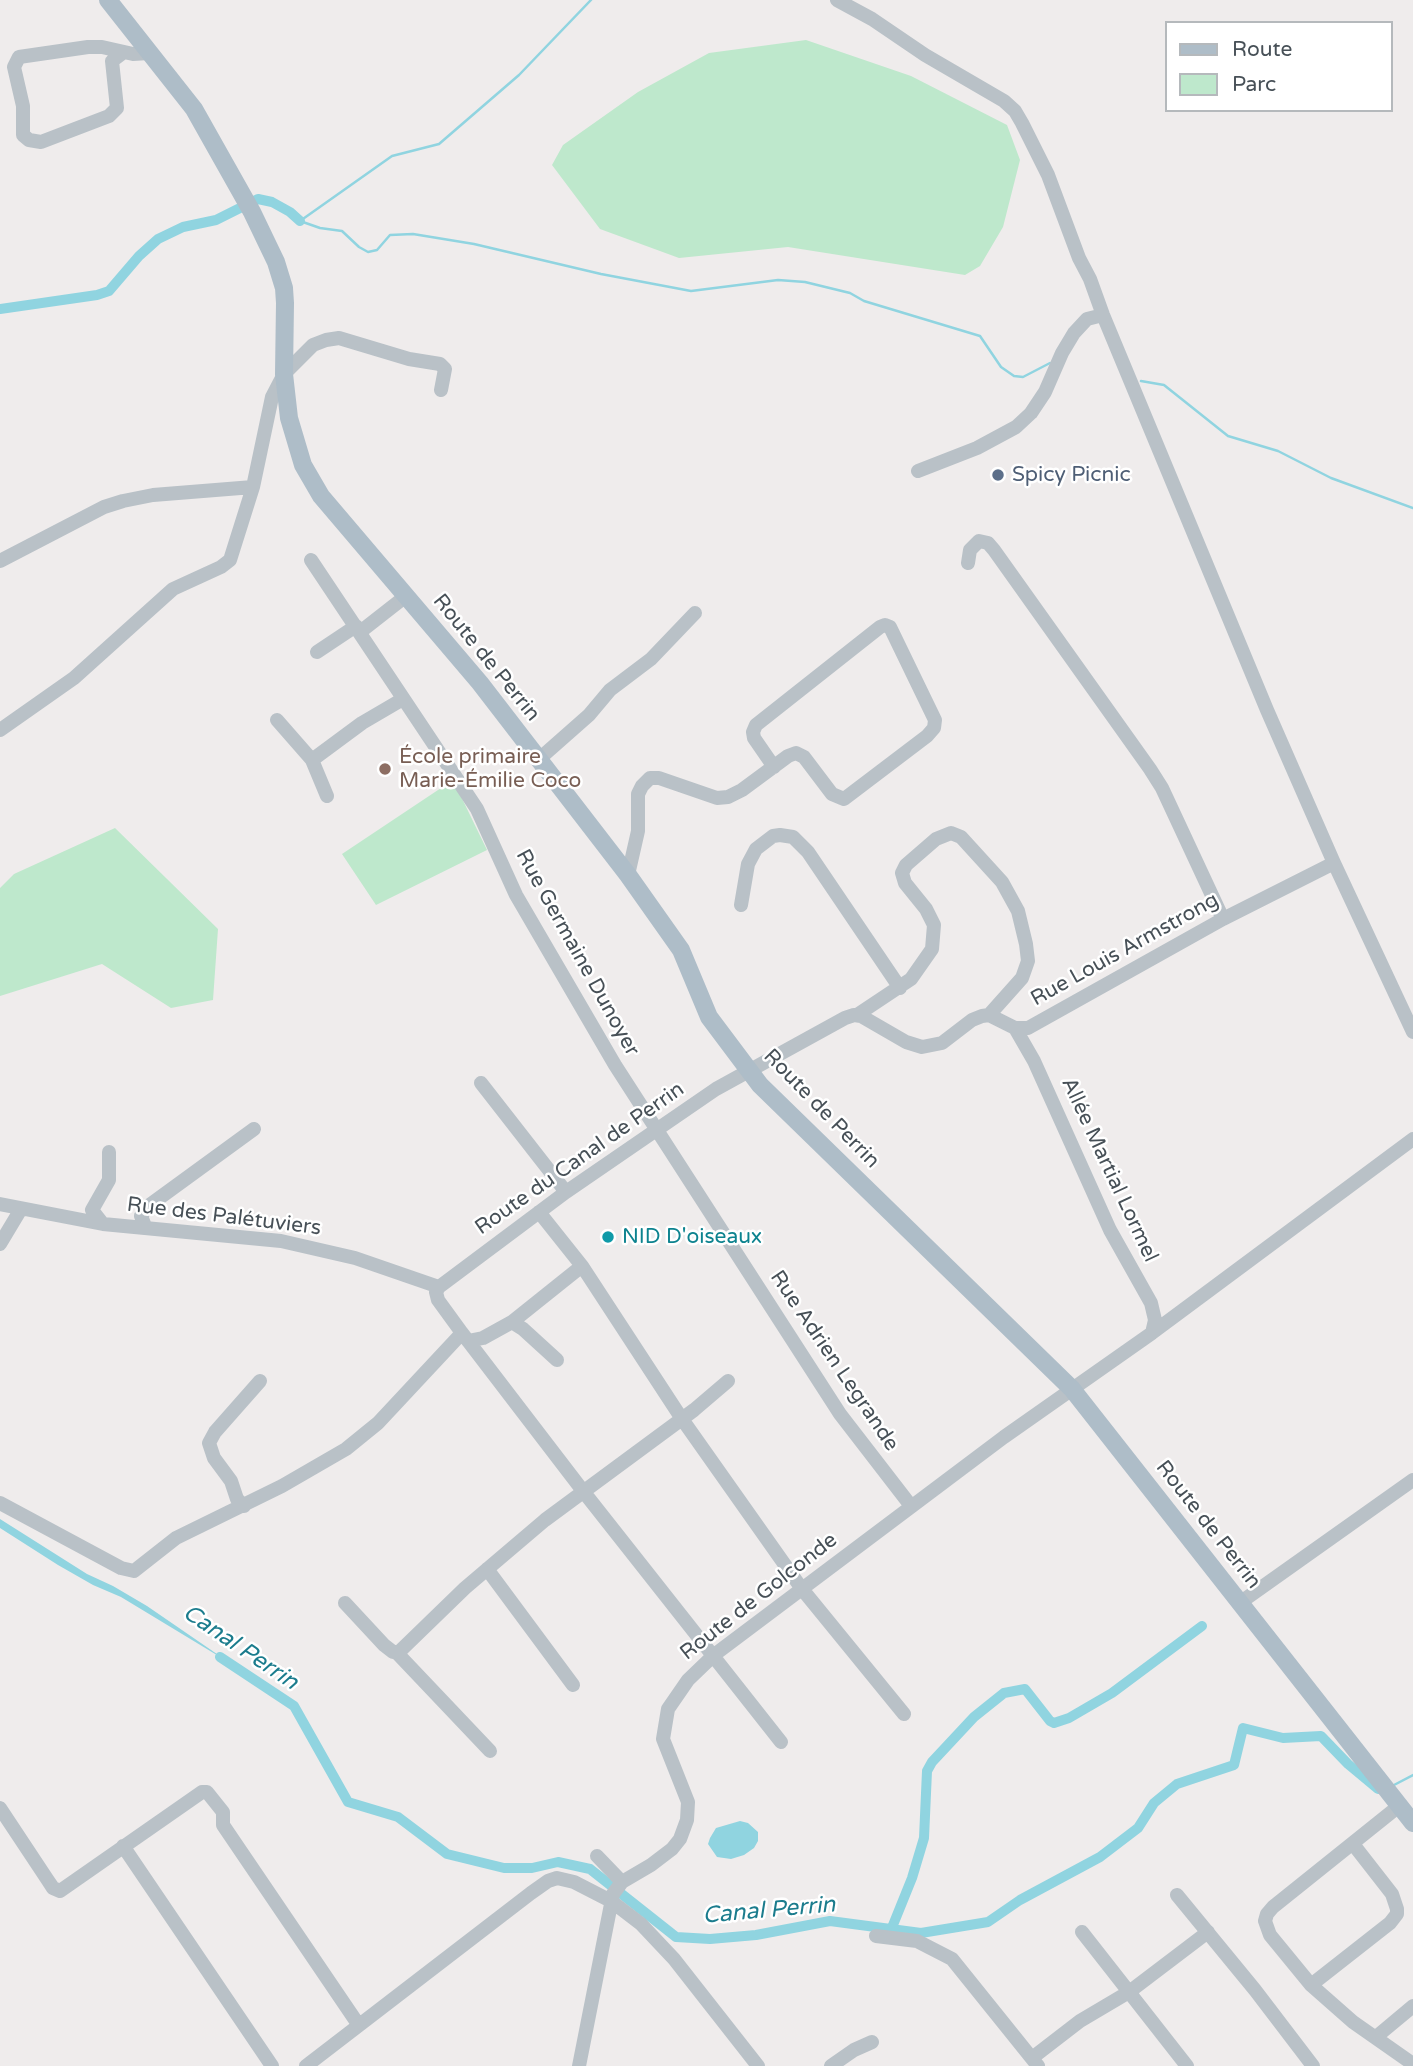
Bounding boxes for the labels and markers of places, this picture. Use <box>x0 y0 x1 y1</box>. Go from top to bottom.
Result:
place label: Spicy Picnic <box>1012 462 1131 488</box>
marker: Spicy Picnic <box>990 467 1006 483</box>
place label: École primaire Marie-Émilie Coco <box>399 744 581 794</box>
marker: École primaire Marie-Émilie Coco <box>377 761 393 777</box>
place label: NID D'oiseaux <box>622 1224 762 1250</box>
marker: NID D'oiseaux <box>600 1229 616 1245</box>

